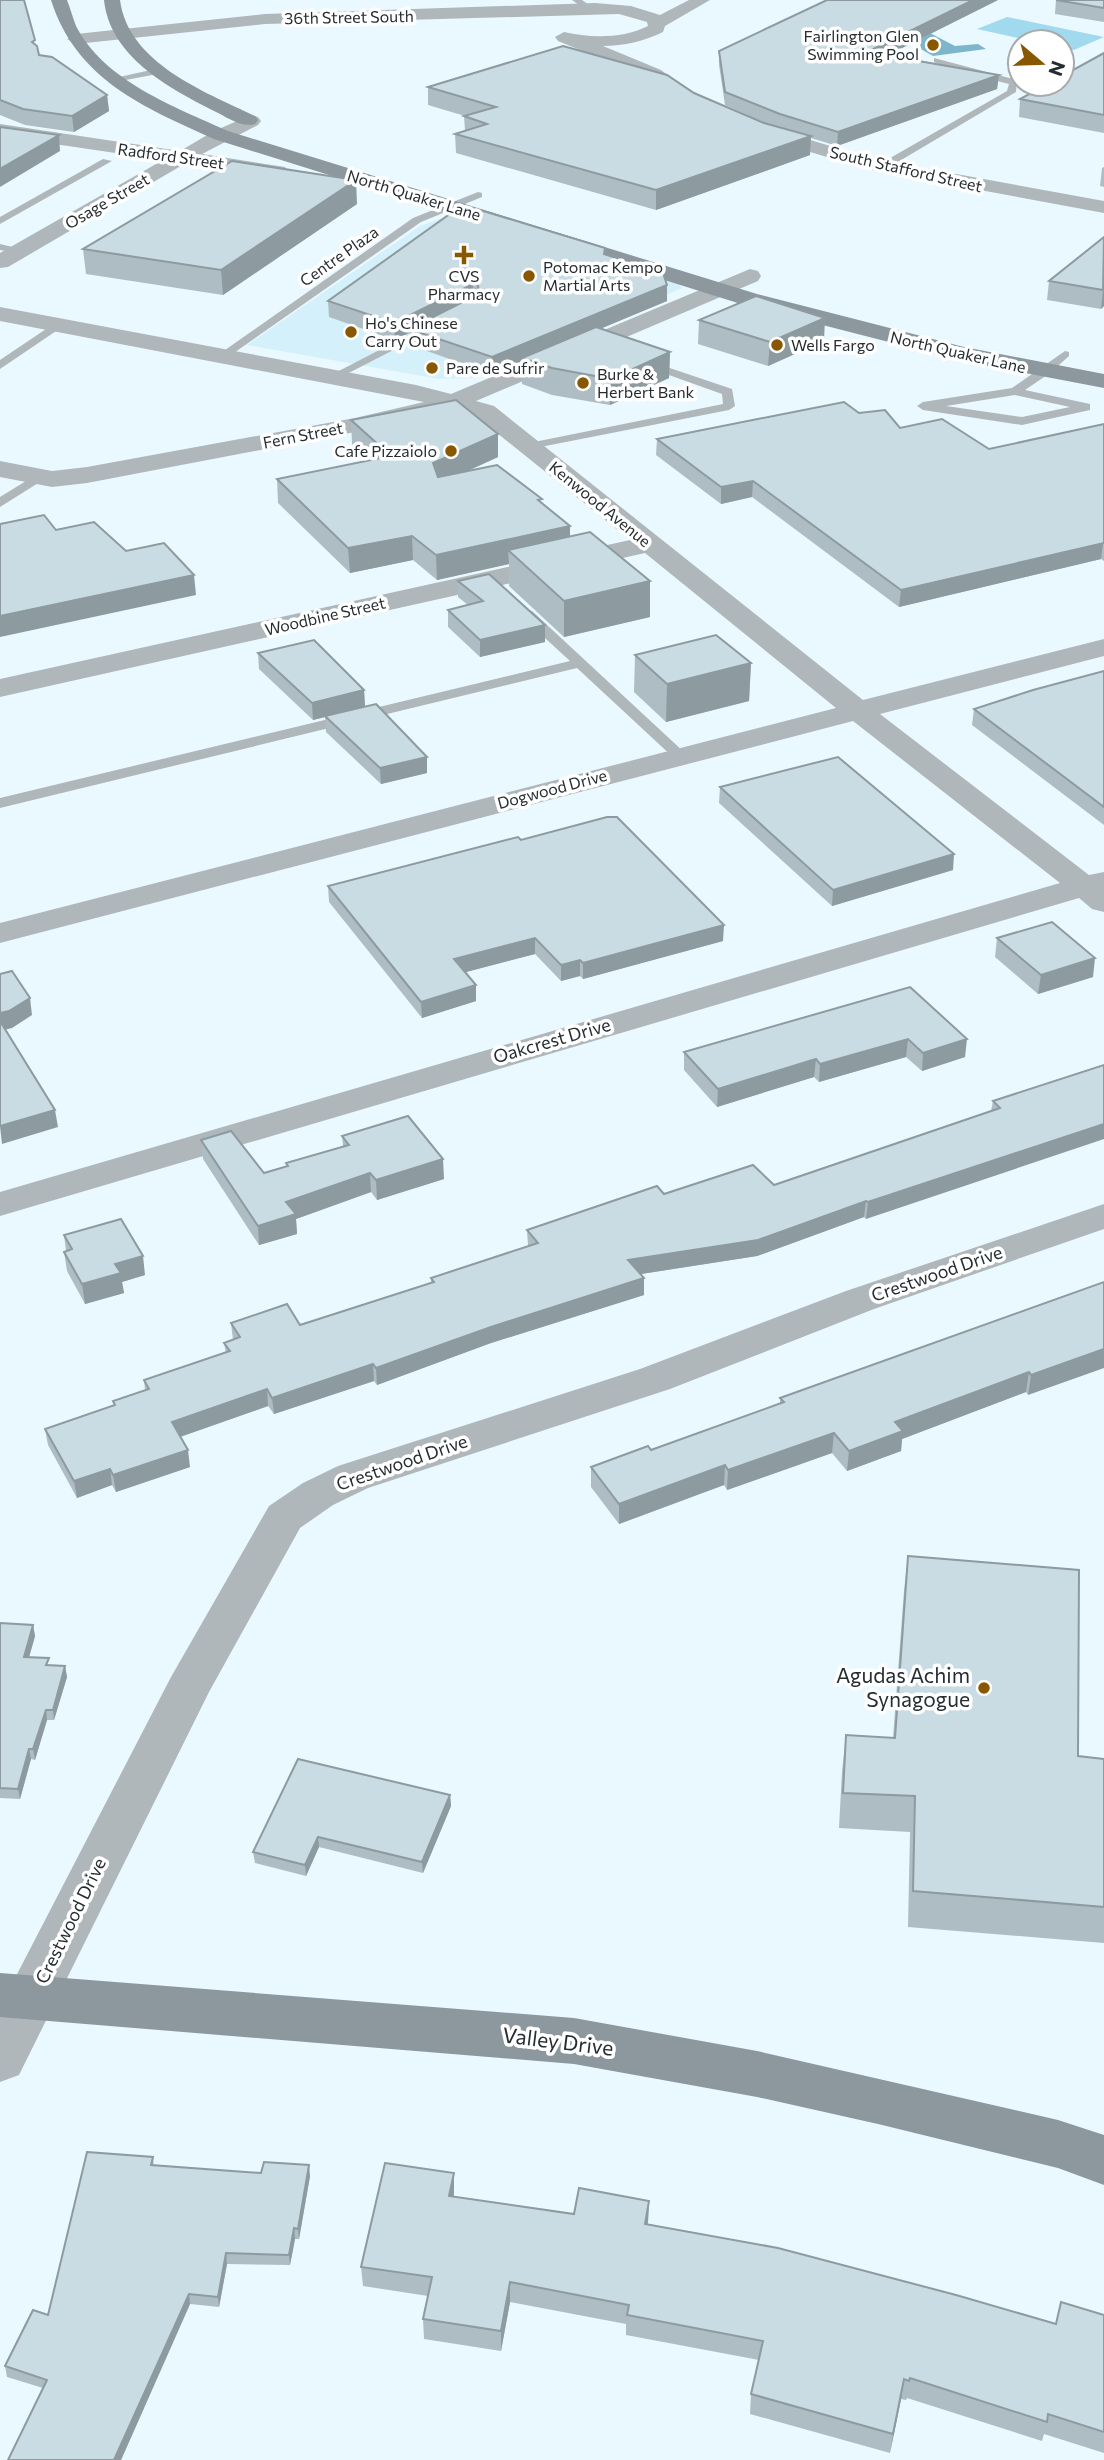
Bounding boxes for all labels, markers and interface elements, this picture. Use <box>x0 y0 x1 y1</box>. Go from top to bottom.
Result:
street label: 36th Street South <box>284 6 414 27</box>
place label: Fairlington Glen Swimming Pool <box>804 26 919 63</box>
north arrow <box>1006 28 1076 98</box>
marker: Fairlington Glen Swimming Pool <box>925 37 941 53</box>
text: N <box>1044 58 1071 79</box>
street label: Radford Street <box>117 139 226 172</box>
street label: South Stafford Street <box>828 142 985 195</box>
street label: North Quaker Lane <box>345 165 483 224</box>
street label: Osage Street <box>61 169 153 232</box>
street label: Centre Plaza <box>296 222 382 290</box>
marker: CVS Pharmacy <box>456 247 472 263</box>
place label: Potomac Kempo Martial Arts <box>543 257 663 294</box>
place label: CVS Pharmacy <box>428 266 500 303</box>
marker: Potomac Kempo Martial Arts <box>521 268 537 284</box>
place label: Ho's Chinese Carry Out <box>365 313 458 350</box>
marker: Ho's Chinese Carry Out <box>343 324 359 340</box>
street label: North Quaker Lane <box>888 327 1028 376</box>
place label: Wells Fargo <box>791 335 875 354</box>
marker: Wells Fargo <box>769 337 785 353</box>
place label: Pare de Sufrir <box>446 358 545 377</box>
marker: Pare de Sufrir <box>424 360 440 376</box>
place label: Burke & Herbert Bank <box>597 364 695 401</box>
marker: Burke & Herbert Bank <box>575 375 591 391</box>
street label: Fern Street <box>261 417 345 452</box>
place label: Cafe Pizzaiolo <box>335 441 437 460</box>
marker: Cafe Pizzaiolo <box>443 443 459 459</box>
street label: Kenwood Avenue <box>546 457 655 550</box>
street label: Woodbine Street <box>263 592 387 639</box>
street label: Dogwood Drive <box>495 765 609 812</box>
street label: Oakcrest Drive <box>490 1013 613 1067</box>
street label: Crestwood Drive <box>868 1240 1005 1306</box>
street label: Crestwood Drive <box>333 1429 470 1495</box>
place label: Agudas Achim Synagogue <box>836 1662 970 1711</box>
marker: Agudas Achim Synagogue <box>976 1680 992 1696</box>
street label: Crestwood Drive <box>30 1854 110 1987</box>
street label: Valley Drive <box>501 2021 615 2060</box>

